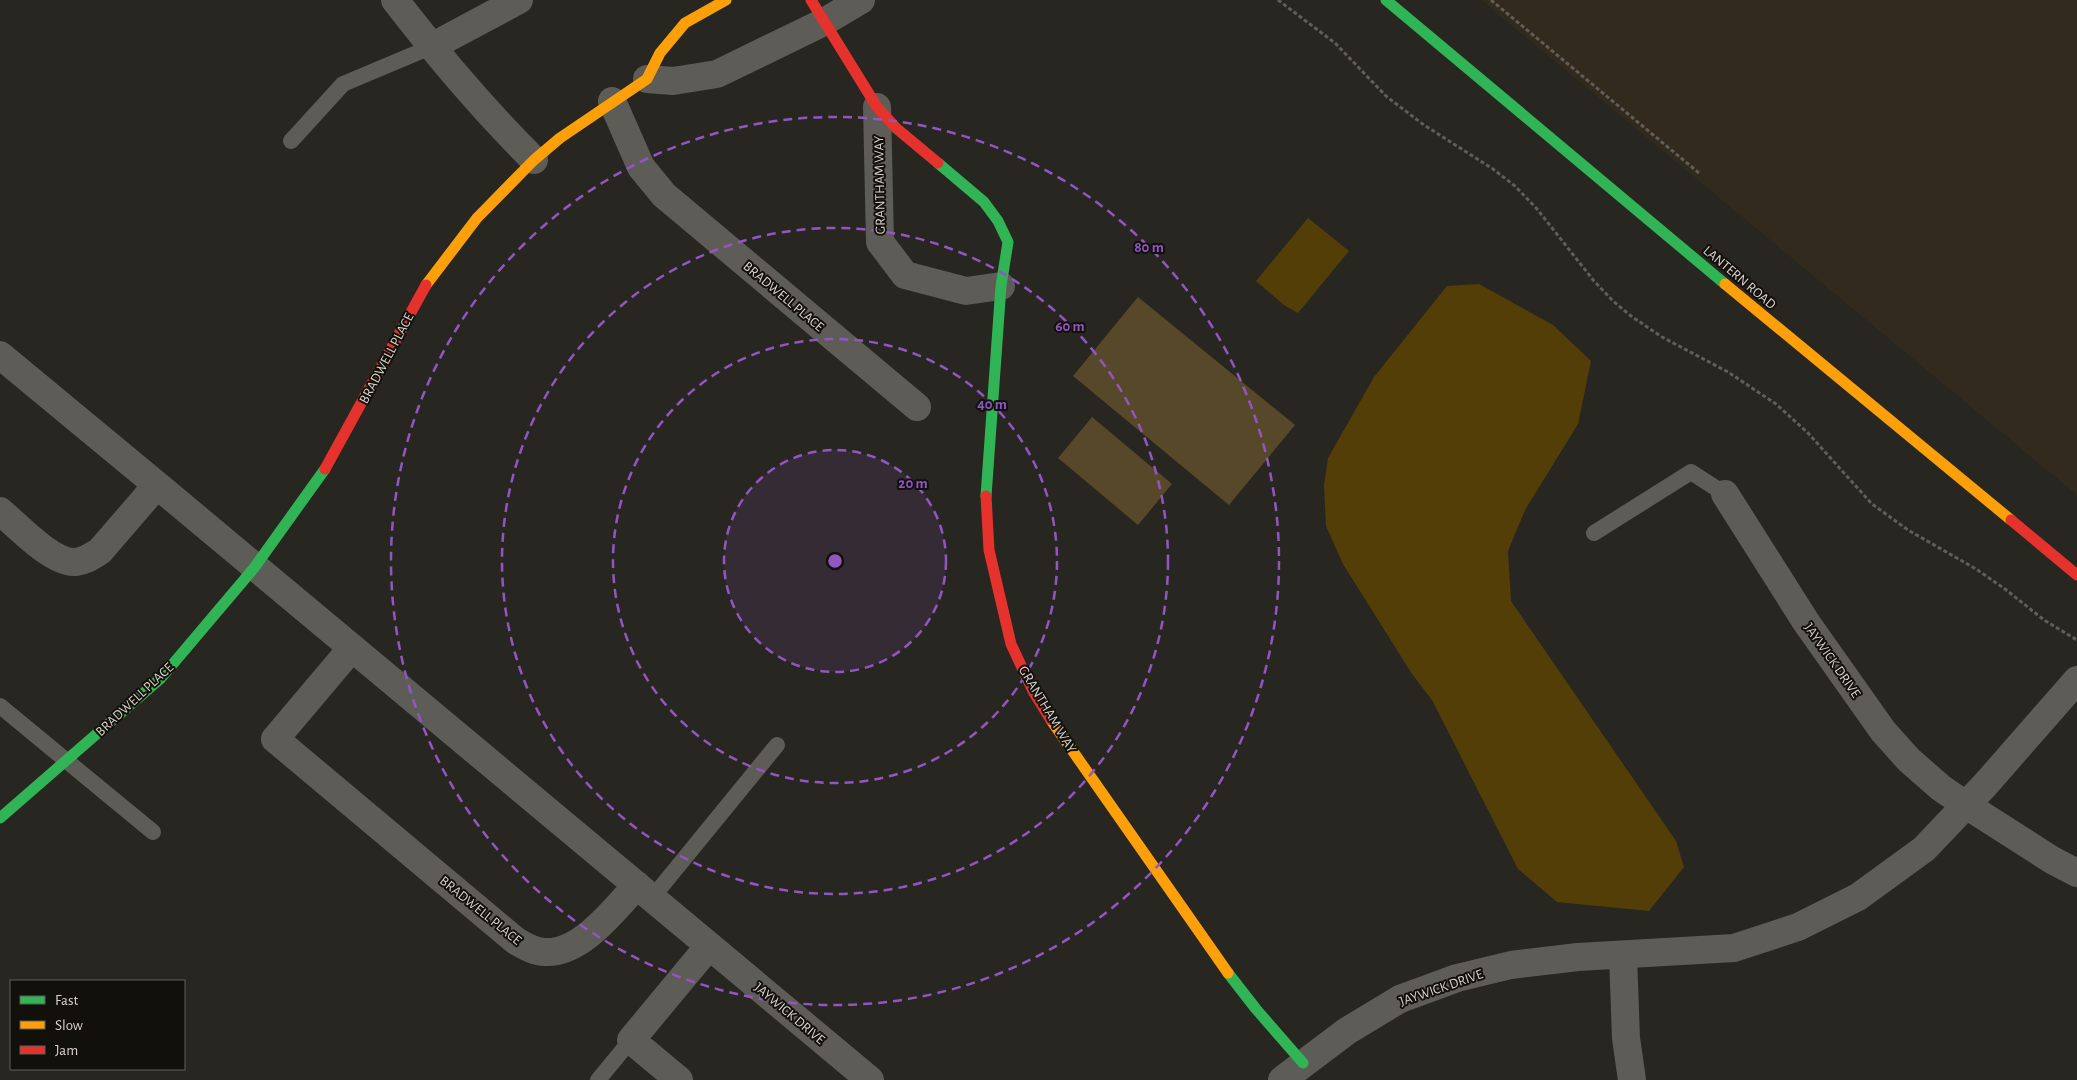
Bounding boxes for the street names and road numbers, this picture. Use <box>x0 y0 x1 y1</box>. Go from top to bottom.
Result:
street label: GRANTHAM WAY <box>872 135 888 234</box>
street label: LANTERN ROAD <box>1700 243 1778 312</box>
street label: BRADWELL PLACE <box>740 259 827 335</box>
street label: BRADWELL PLACE <box>357 311 417 406</box>
street label: JAYWICK DRIVE <box>1801 621 1863 701</box>
street label: BRADWELL PLACE <box>93 660 176 739</box>
street label: GRANTHAM WAY <box>1016 664 1079 756</box>
street label: BRADWELL PLACE <box>437 874 524 948</box>
street label: JAYWICK DRIVE <box>1398 967 1485 1009</box>
street label: JAYWICK DRIVE <box>751 980 828 1047</box>

